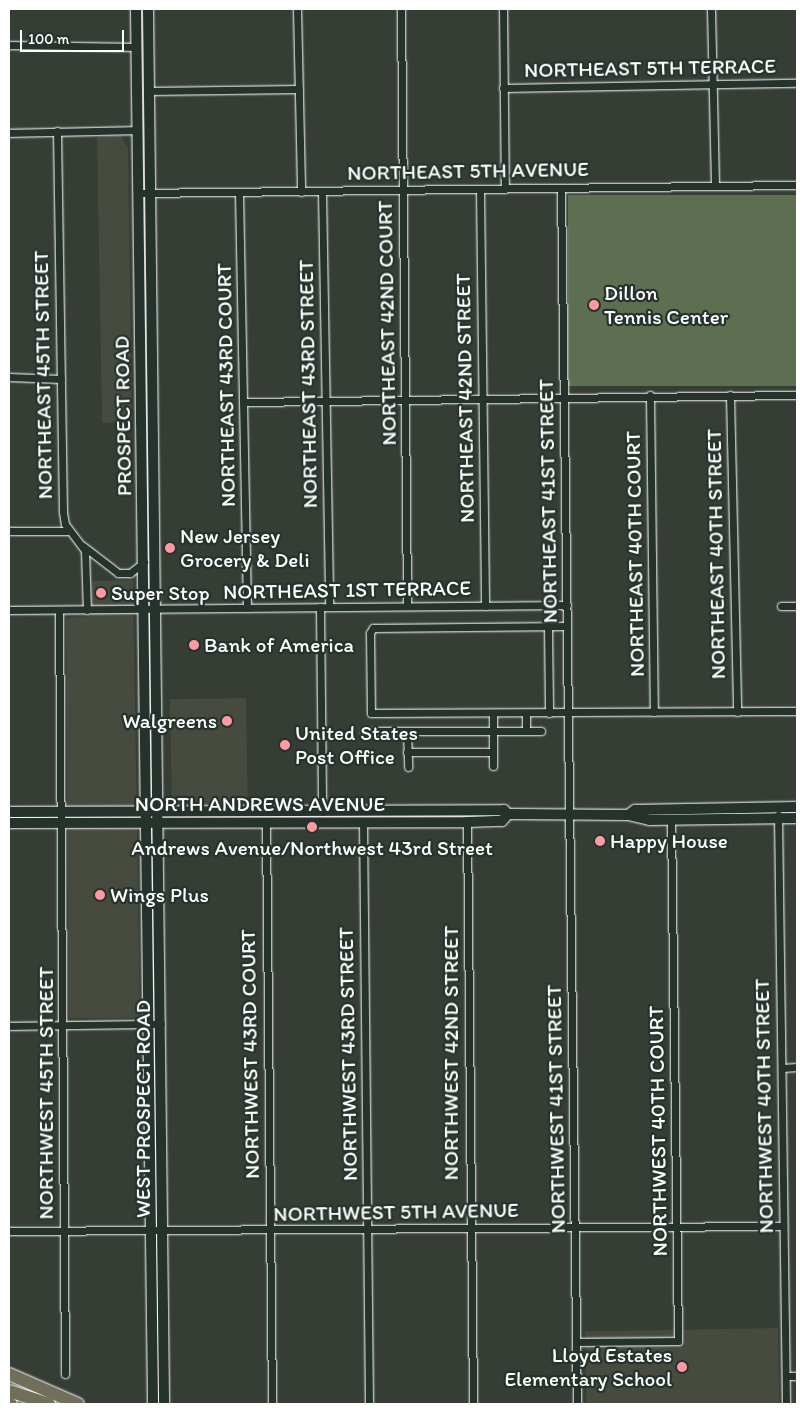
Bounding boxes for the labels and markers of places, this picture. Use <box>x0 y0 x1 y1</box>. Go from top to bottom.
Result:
place label: Dillon Tennis Center <box>604 280 728 330</box>
marker: Dillon Tennis Center <box>588 299 600 311</box>
place label: New Jersey Grocery & Deli <box>180 523 310 573</box>
marker: New Jersey Grocery & Deli <box>164 542 176 554</box>
place label: Super Stop <box>111 580 209 606</box>
marker: Super Stop <box>95 587 107 599</box>
place label: Bank of America <box>204 632 354 658</box>
marker: Bank of America <box>188 639 200 651</box>
place label: Walgreens <box>123 708 217 734</box>
marker: Walgreens <box>221 715 233 727</box>
place label: United States Post Office <box>295 720 418 770</box>
marker: United States Post Office <box>279 739 291 751</box>
marker: Andrews Avenue/Northwest 43rd Street <box>306 821 318 833</box>
place label: Happy House <box>610 828 728 854</box>
place label: Andrews Avenue/Northwest 43rd Street <box>132 835 492 861</box>
marker: Happy House <box>594 835 606 847</box>
place label: Wings Plus <box>110 882 209 908</box>
marker: Wings Plus <box>94 889 106 901</box>
place label: Lloyd Estates Elementary School <box>505 1342 672 1392</box>
marker: Lloyd Estates Elementary School <box>676 1361 688 1373</box>

